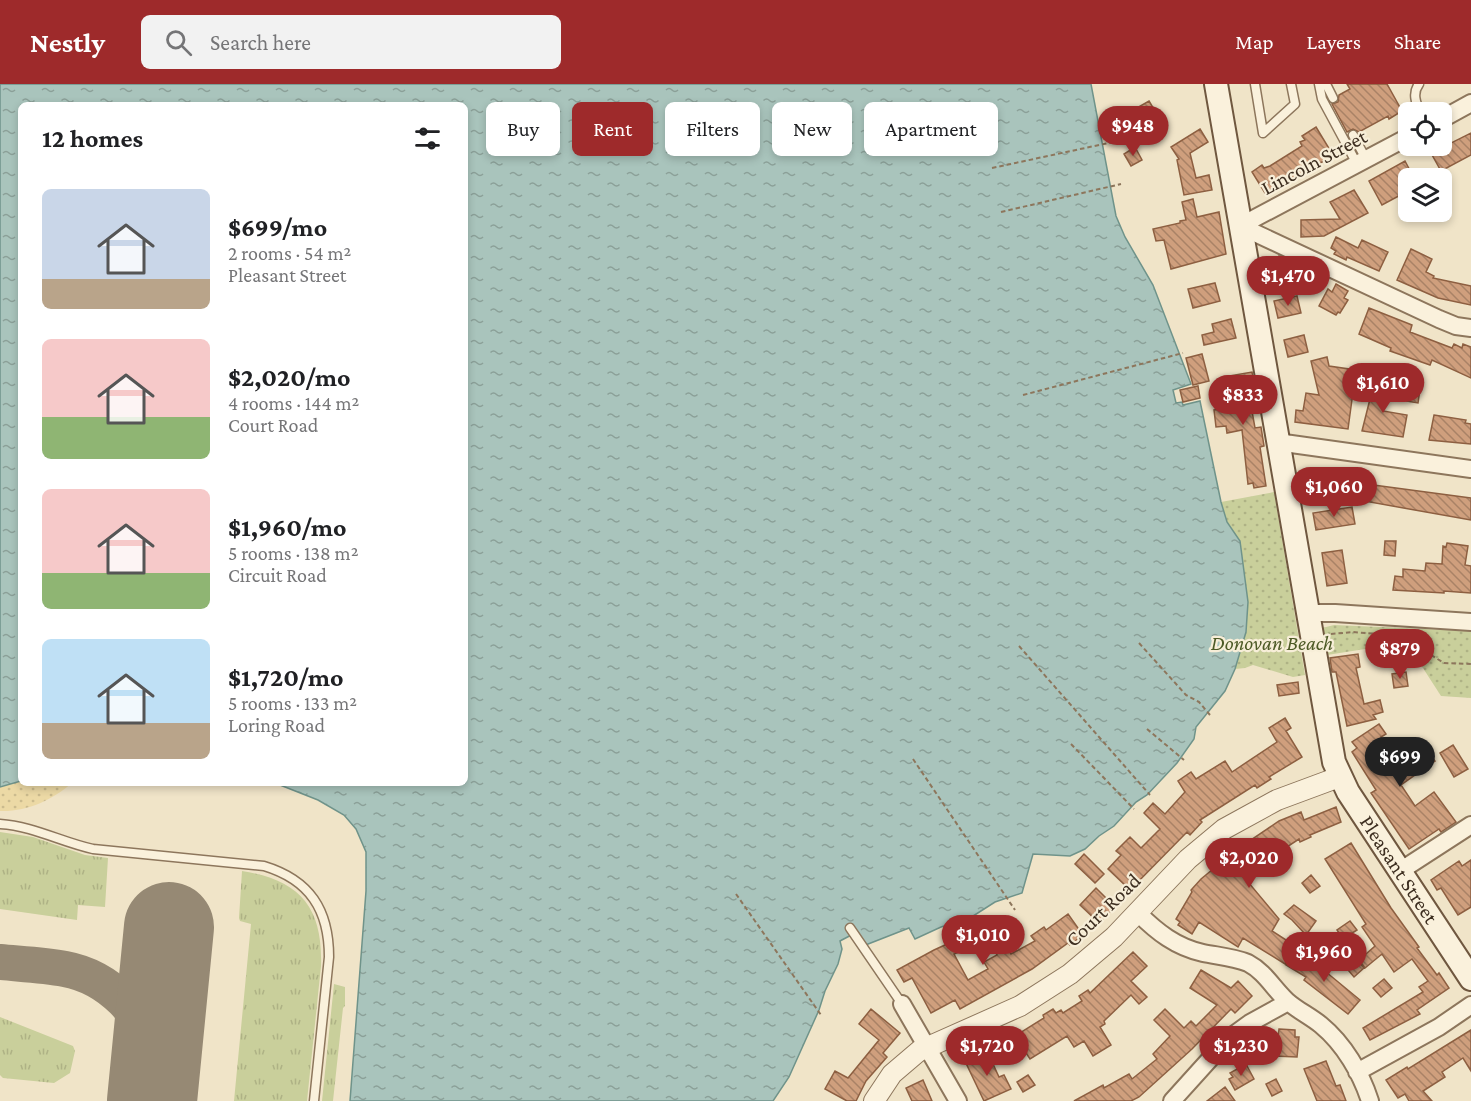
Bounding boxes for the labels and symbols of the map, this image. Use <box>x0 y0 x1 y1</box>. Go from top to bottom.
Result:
pin: $948 <box>1097 106 1169 157</box>
street label: Lincoln Street <box>1257 124 1372 200</box>
pin: $1,470 <box>1239 256 1337 307</box>
pin: $1,610 <box>1334 363 1432 414</box>
pin: $833 <box>1207 375 1279 426</box>
pin: $1,060 <box>1285 467 1383 518</box>
pin: $879 <box>1364 629 1436 680</box>
park label: Donovan Beach <box>1211 631 1333 655</box>
pin: $699 <box>1364 737 1436 788</box>
street label: Pleasant Street <box>1355 811 1444 929</box>
pin: $2,020 <box>1200 838 1298 889</box>
street label: Court Road <box>1061 868 1145 952</box>
pin: $1,010 <box>934 915 1032 966</box>
pin: $1,960 <box>1275 932 1373 983</box>
pin: $1,720 <box>938 1026 1036 1077</box>
pin: $1,230 <box>1192 1026 1290 1077</box>

